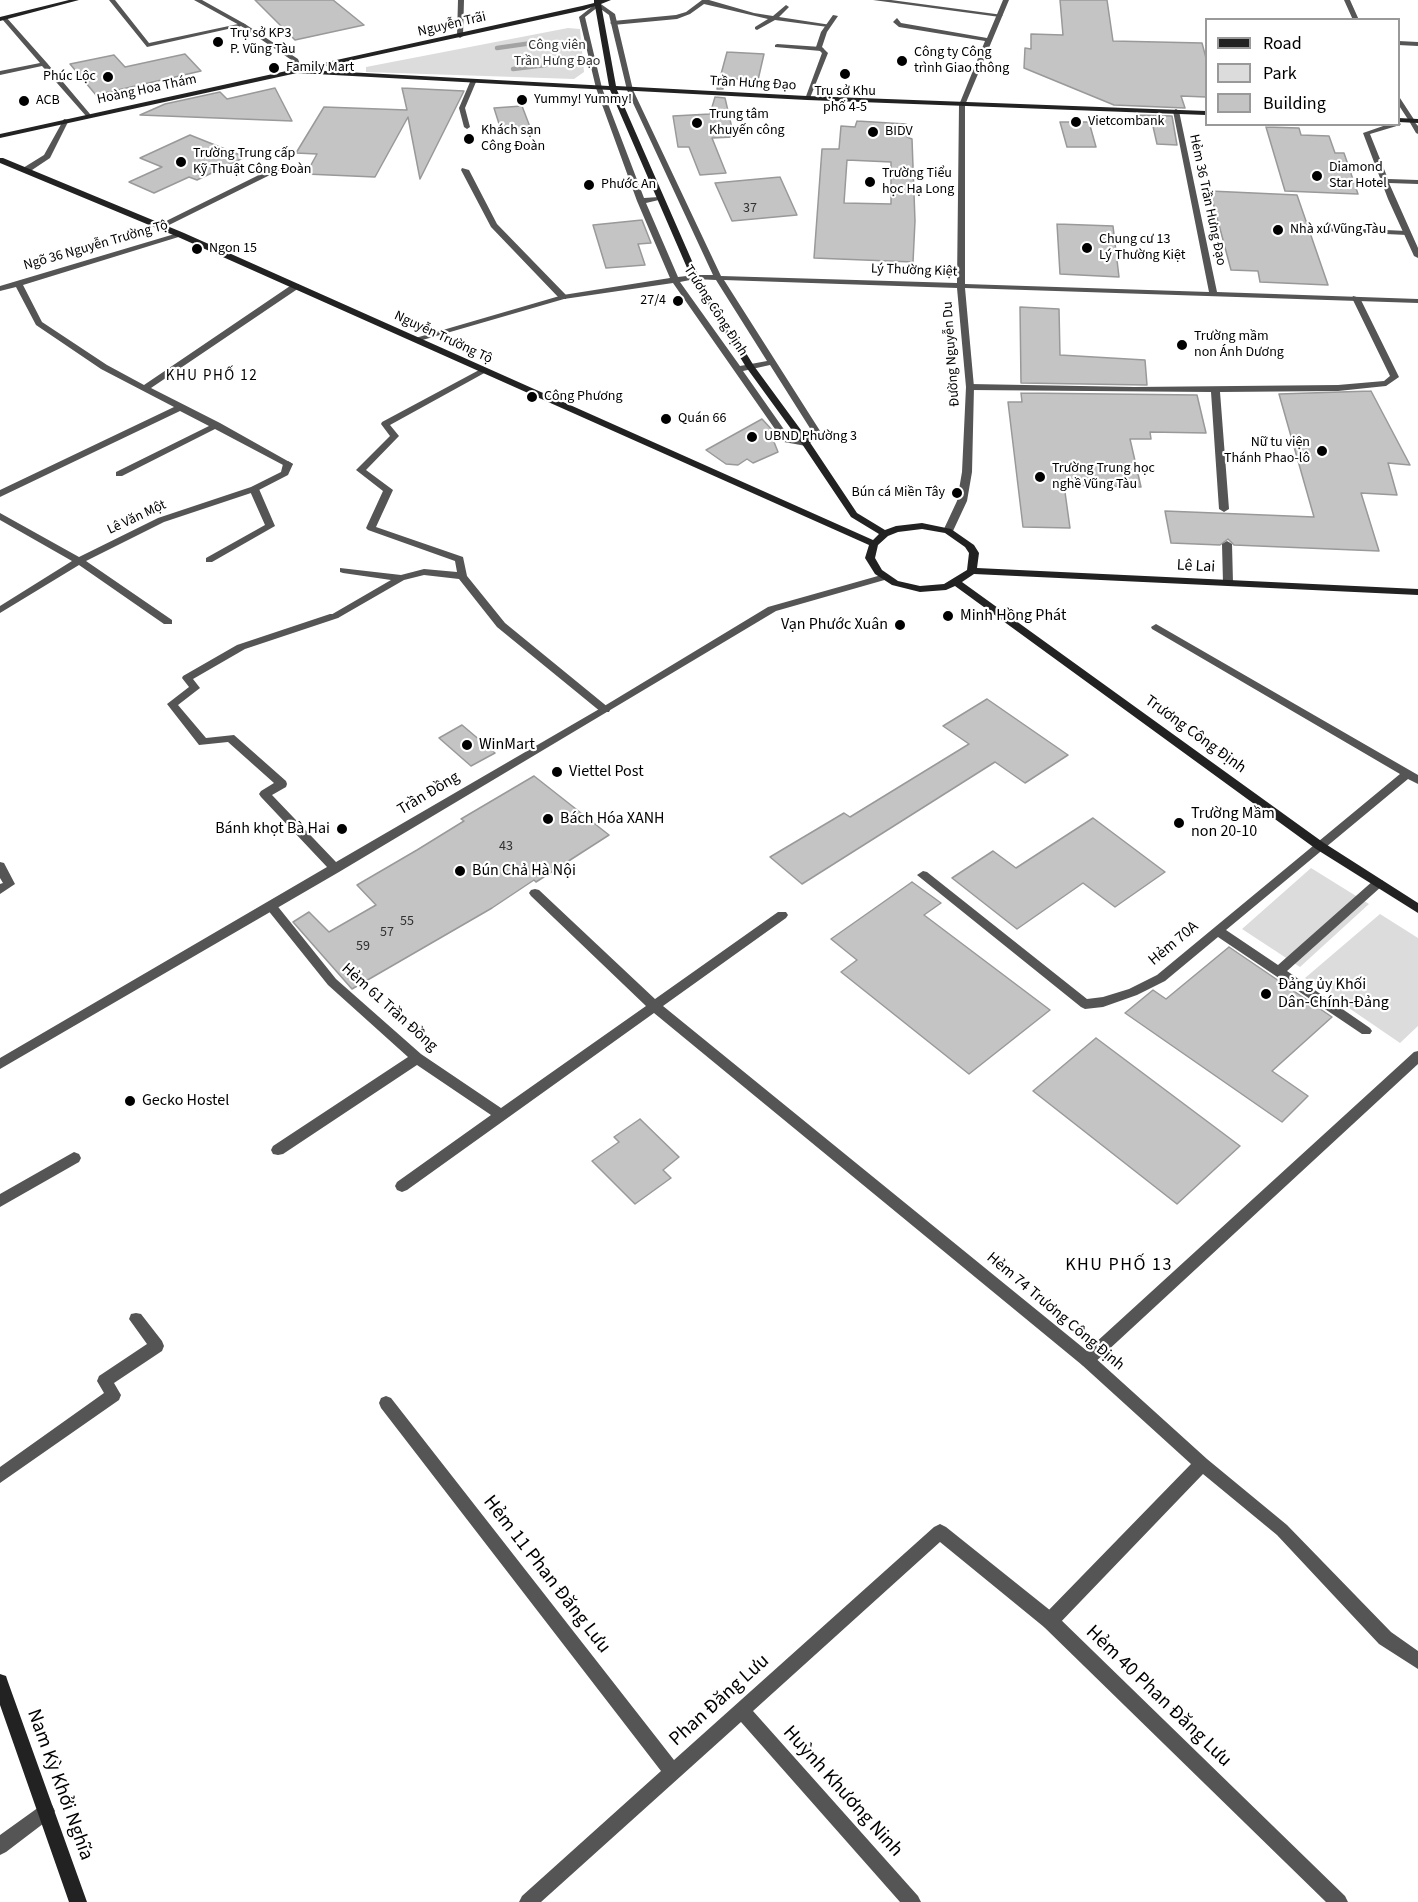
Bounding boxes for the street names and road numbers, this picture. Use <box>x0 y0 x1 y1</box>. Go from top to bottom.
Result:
street label: Nguyễn Trãi <box>416 9 488 41</box>
street label: Hoàng Hoa Thám <box>96 71 198 109</box>
street label: Trần Hưng Đạo <box>709 73 797 95</box>
street label: Hẻm 36 Trần Hưng Đạo <box>1185 133 1229 267</box>
street label: Ngõ 36 Nguyễn Trường Tộ <box>22 217 170 275</box>
street label: Lý Thường Kiệt <box>870 261 958 281</box>
street label: Trương Công Định <box>679 262 751 360</box>
street label: Đường Nguyễn Du <box>940 301 964 407</box>
street label: Nguyễn Trường Tộ <box>391 308 495 368</box>
street label: Lê Văn Một <box>105 497 169 539</box>
street label: Lê Lai <box>1176 556 1216 578</box>
street label: Trương Công Định <box>1141 692 1249 778</box>
street label: Trần Đồng <box>395 768 463 820</box>
street label: Hẻm 70A <box>1145 918 1203 970</box>
street label: Hẻm 61 Trần Đồng <box>337 960 441 1056</box>
street label: Hẻm 74 Trương Công Định <box>982 1249 1128 1375</box>
street label: Hẻm 11 Phan Đăng Lưu <box>477 1491 615 1659</box>
street label: Hẻm 40 Phan Đăng Lưu <box>1080 1621 1236 1773</box>
street label: Phan Đăng Lưu <box>665 1650 775 1752</box>
street label: Nam Kỳ Khởi Nghĩa <box>20 1706 98 1864</box>
street label: Huỳnh Khương Ninh <box>777 1722 907 1862</box>

